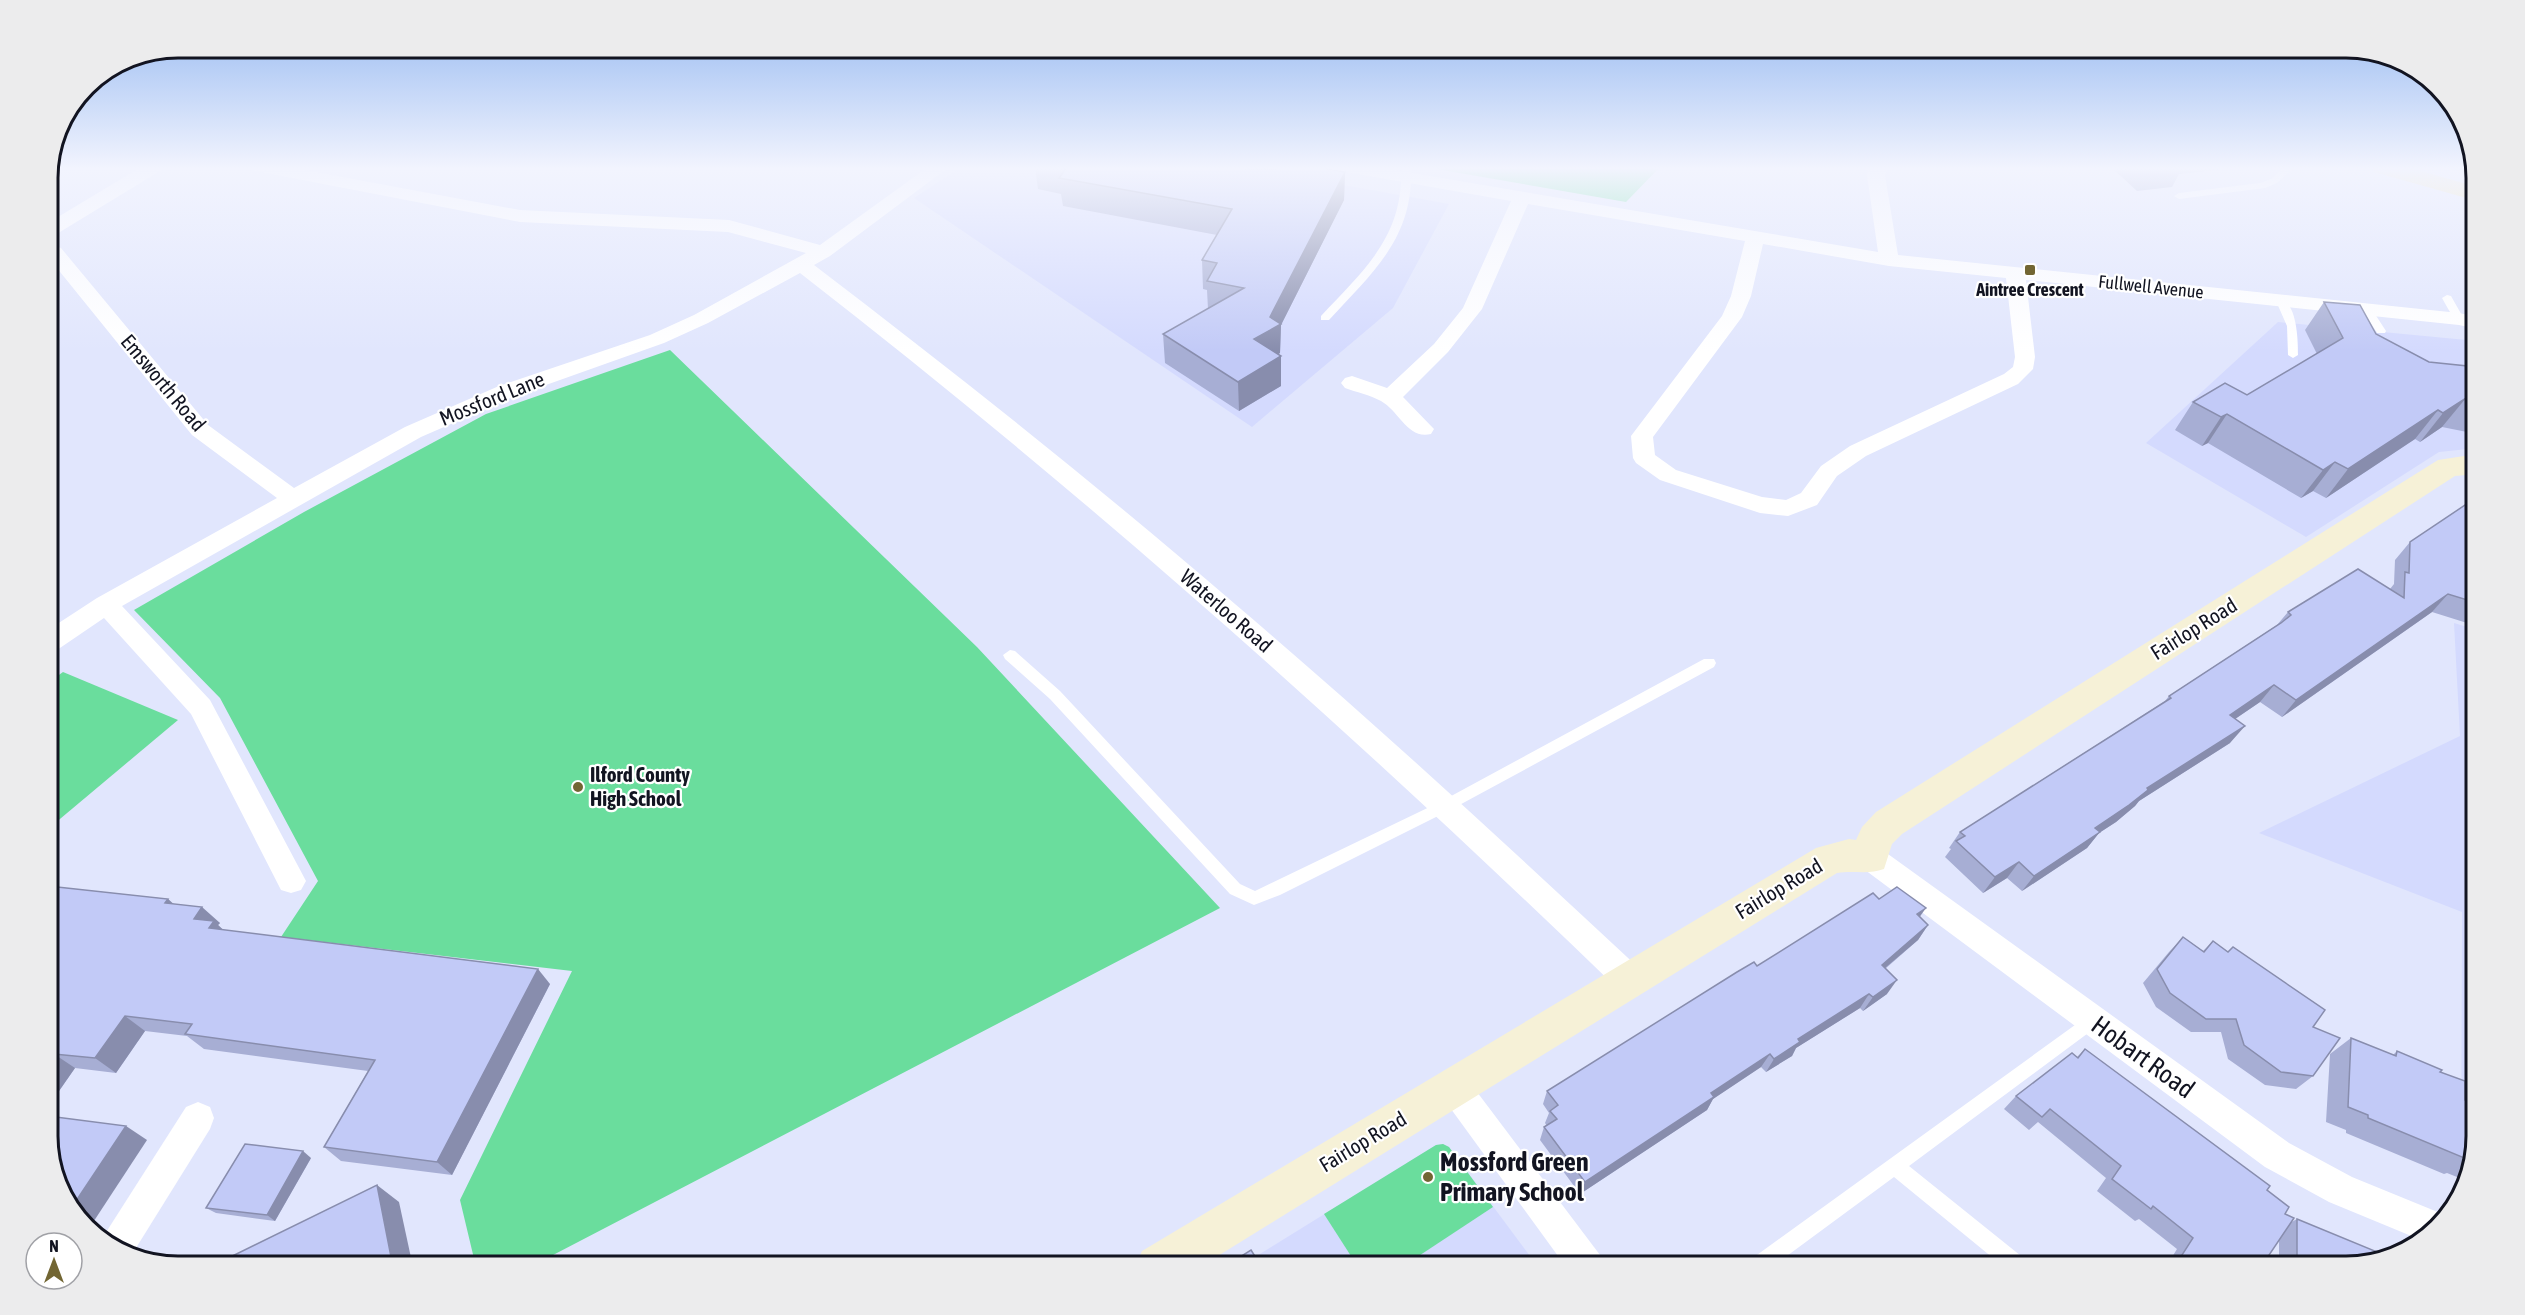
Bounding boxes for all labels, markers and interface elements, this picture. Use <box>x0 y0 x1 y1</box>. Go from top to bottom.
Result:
marker: Aintree Crescent <box>2023 263 2037 277</box>
street label: Fullwell Avenue <box>2097 271 2205 302</box>
place label: Aintree Crescent <box>1975 279 2085 300</box>
street label: Emsworth Road <box>116 329 211 436</box>
street label: Mossford Lane <box>436 366 548 430</box>
street label: Waterloo Road <box>1176 564 1278 657</box>
street label: Fairlop Road <box>2146 592 2241 664</box>
place label: Ilford County High School <box>590 762 690 810</box>
marker: Ilford County High School <box>571 780 585 794</box>
street label: Fairlop Road <box>1731 853 1826 923</box>
street label: Hobart Road <box>2086 1010 2200 1104</box>
street label: Fairlop Road <box>1315 1106 1410 1176</box>
place label: Mossford Green Primary School <box>1440 1147 1589 1207</box>
marker: Mossford Green Primary School <box>1421 1170 1435 1184</box>
north arrow <box>24 1231 84 1291</box>
text: N <box>49 1237 59 1255</box>

